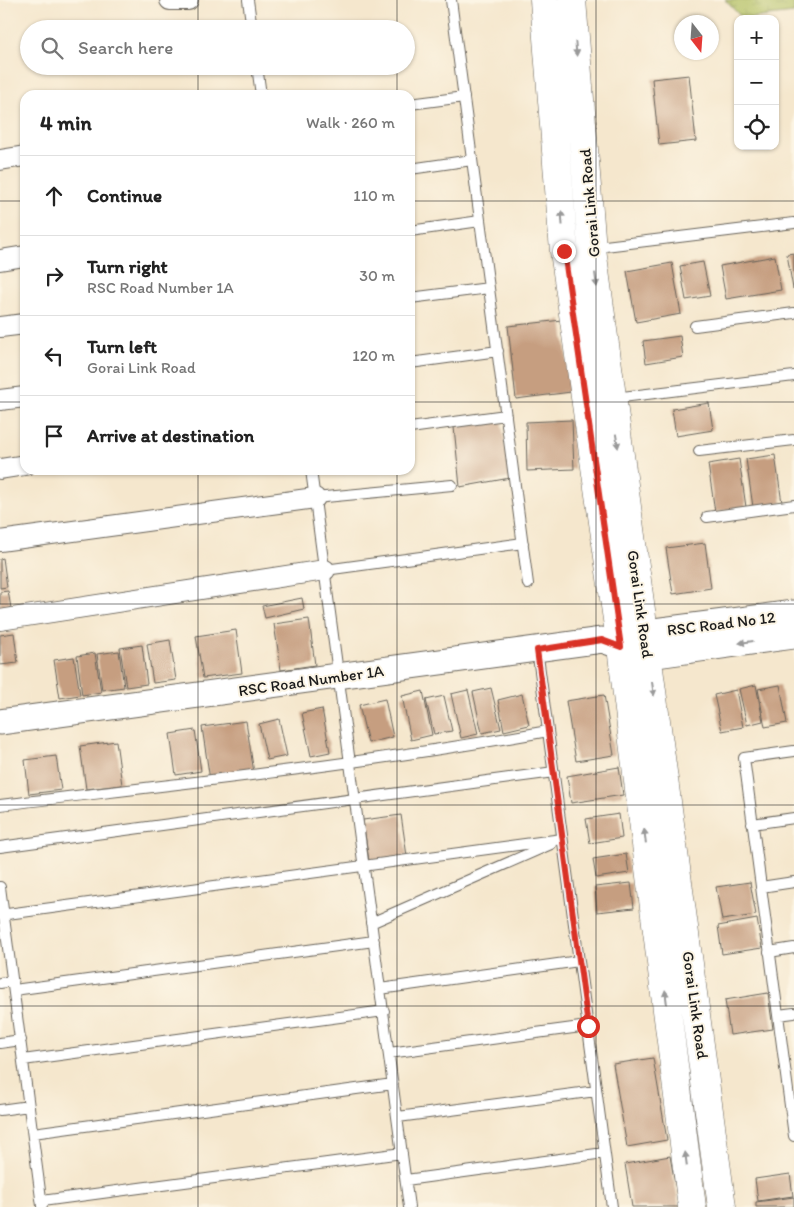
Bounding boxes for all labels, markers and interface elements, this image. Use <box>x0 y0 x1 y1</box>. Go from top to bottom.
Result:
north arrow <box>674 15 719 60</box>
map controls <box>734 15 779 150</box>
button: + <box>734 15 779 60</box>
search box <box>20 20 415 75</box>
icon: search <box>38 34 66 62</box>
text: Search here <box>78 36 173 59</box>
one-way arrow <box>572 41 580 57</box>
button: − <box>734 60 779 105</box>
button: locate <box>734 105 779 150</box>
text: 4 min <box>40 110 92 135</box>
text: Walk · 260 m <box>306 113 395 132</box>
street label: Gorai Link Road <box>575 148 604 258</box>
icon: ahead <box>40 182 68 210</box>
text: Continue <box>87 184 162 207</box>
text: 110 m <box>353 186 395 205</box>
one-way arrow <box>557 210 565 226</box>
route end <box>553 240 576 263</box>
text: Turn right <box>87 255 168 278</box>
icon: right <box>40 262 68 290</box>
text: 30 m <box>359 266 395 285</box>
one-way arrow <box>592 273 600 289</box>
text: RSC Road Number 1A <box>87 278 234 297</box>
text: Turn left <box>87 335 157 358</box>
icon: left <box>40 342 68 370</box>
text: 120 m <box>352 346 395 365</box>
text: Gorai Link Road <box>87 358 196 377</box>
icon: arrive <box>40 422 68 450</box>
text: Arrive at destination <box>87 424 254 447</box>
one-way arrow <box>613 434 621 450</box>
street label: Gorai Link Road <box>624 549 658 659</box>
street label: RSC Road No 12 <box>666 607 777 640</box>
one-way arrow <box>737 639 753 647</box>
street label: RSC Road Number 1A <box>237 661 385 700</box>
one-way arrow <box>649 681 657 697</box>
one-way arrow <box>641 828 649 844</box>
street label: Gorai Link Road <box>679 950 713 1060</box>
one-way arrow <box>662 989 670 1005</box>
route start <box>577 1015 600 1038</box>
one-way arrow <box>682 1150 690 1166</box>

